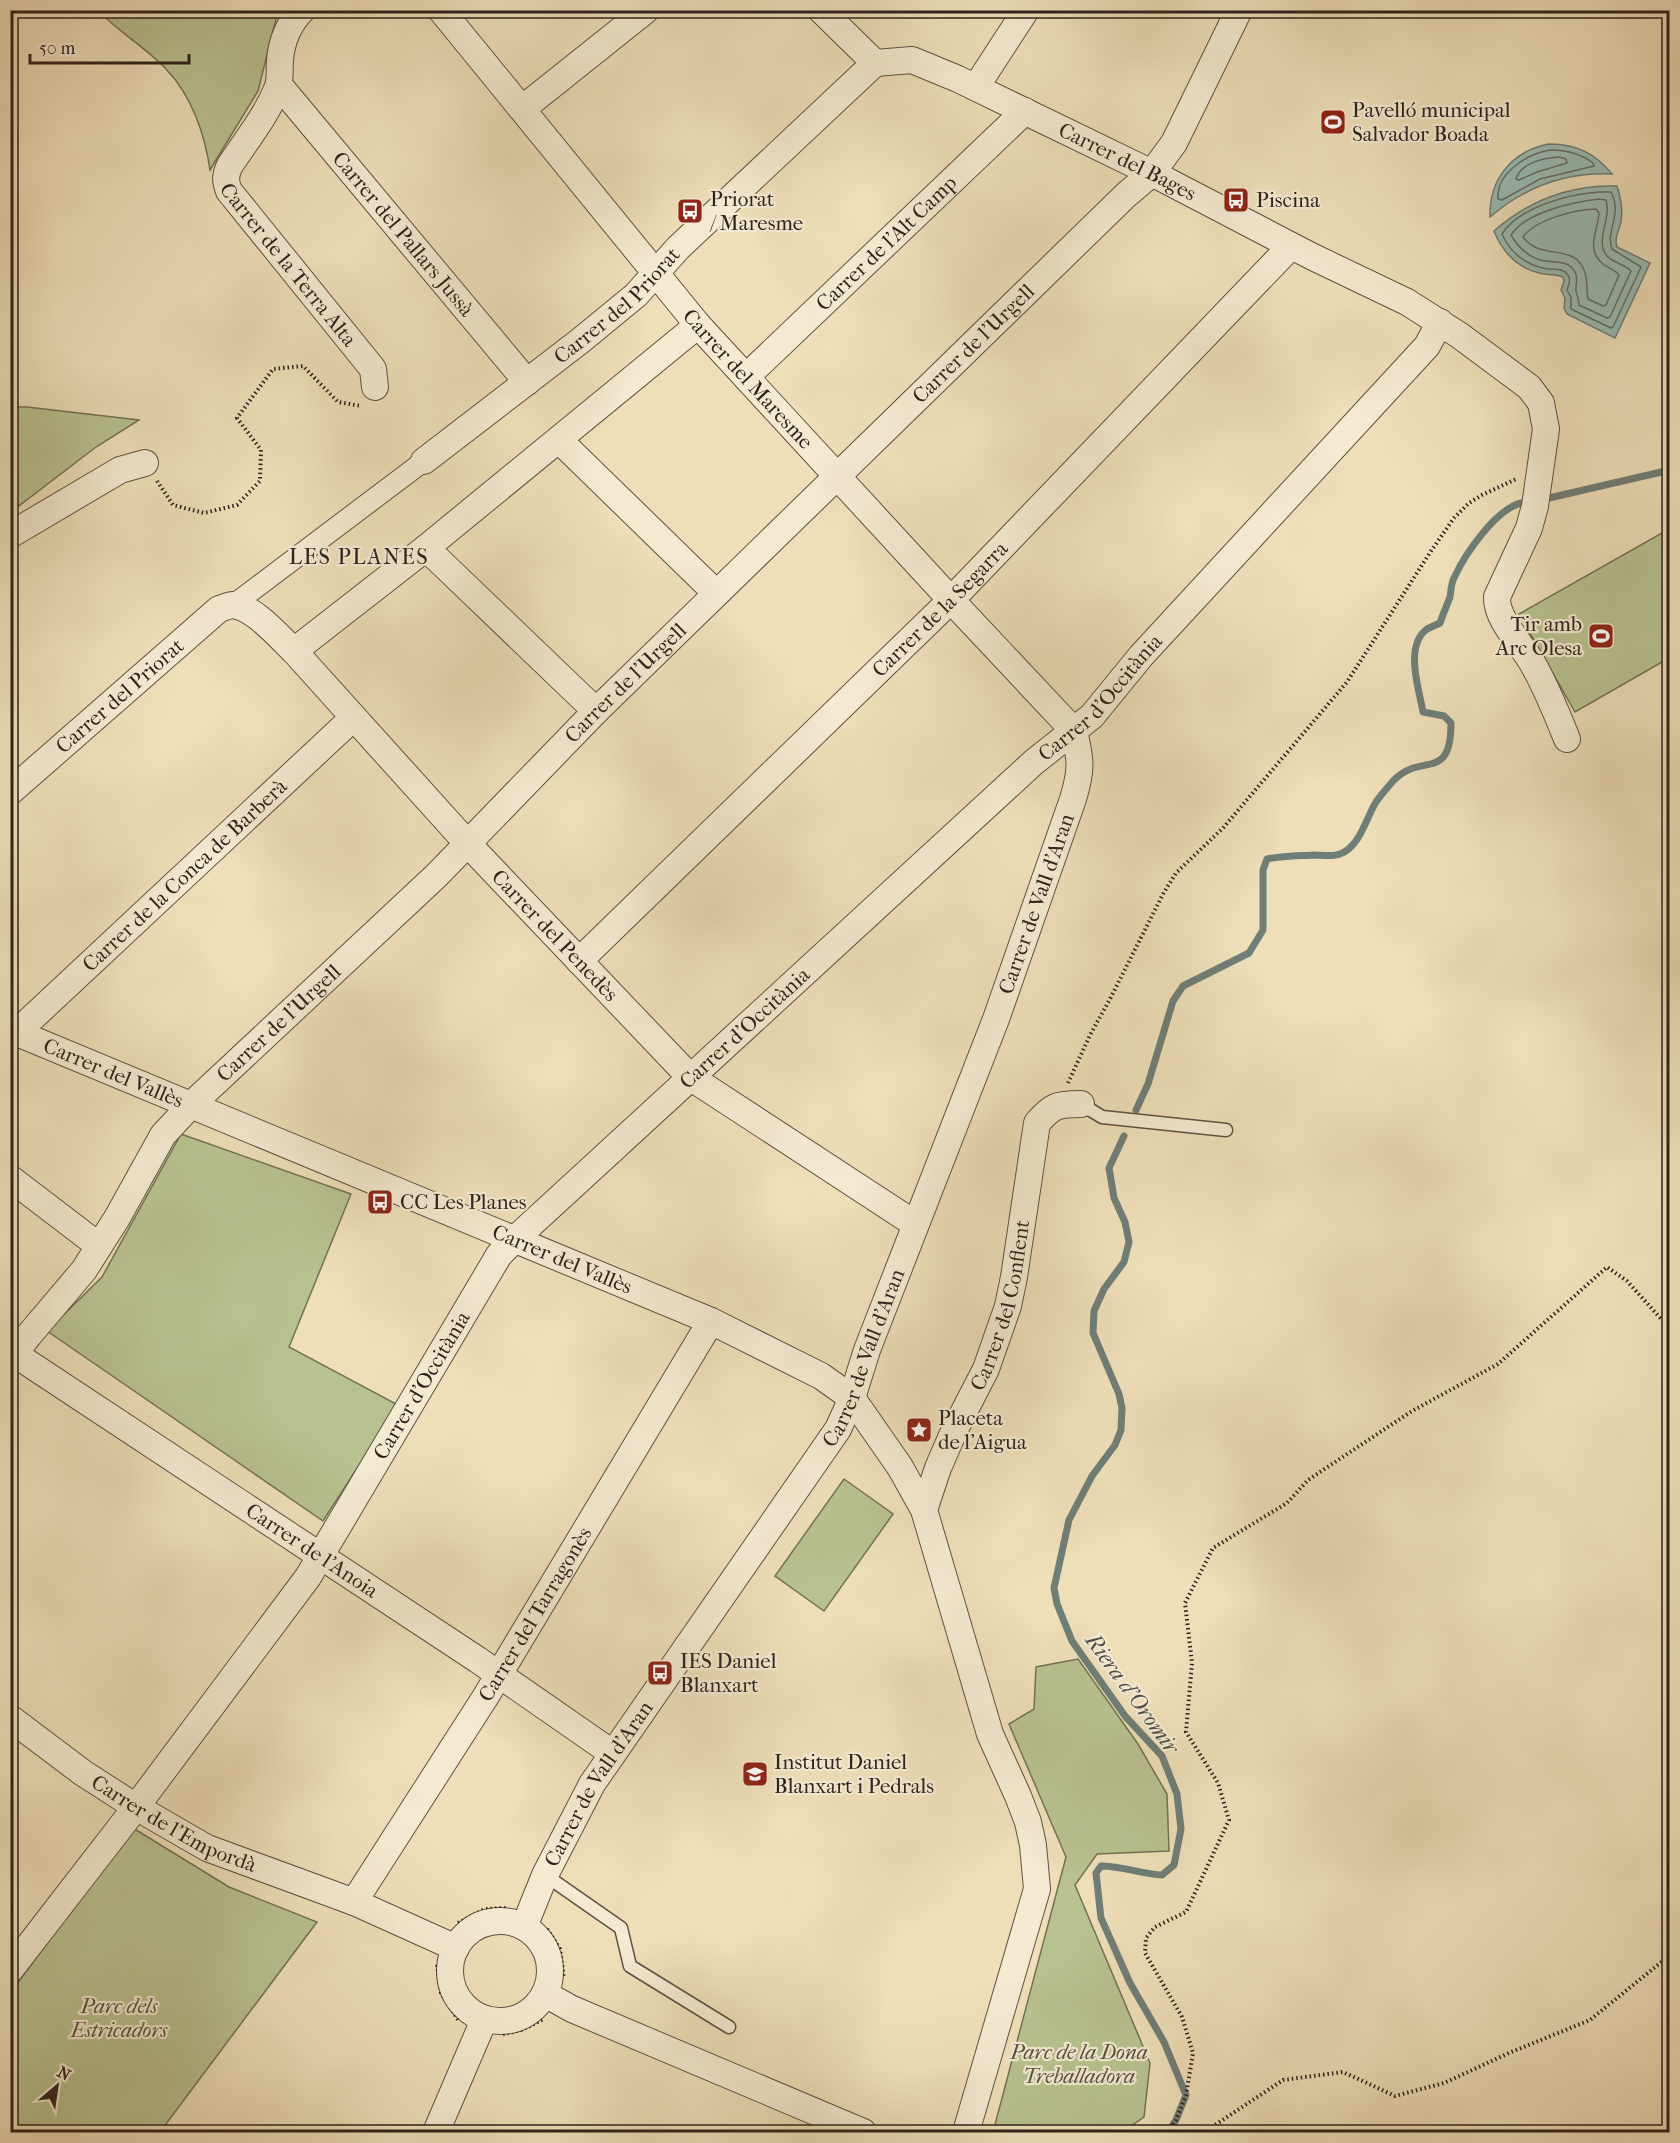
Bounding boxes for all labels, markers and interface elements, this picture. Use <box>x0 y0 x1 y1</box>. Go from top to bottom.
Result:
scale bar <box>30 27 189 65</box>
text: 50 m <box>39 38 76 59</box>
place label: Pavelló municipal Salvador Boada <box>1352 98 1511 146</box>
sports icon: Pavelló municipal Salvador Boada <box>1318 107 1348 137</box>
street label: Carrer del Bages <box>1055 118 1200 206</box>
street label: Carrer del Pallars Jussà <box>328 147 479 321</box>
street label: Carrer de l'Alt Camp <box>811 171 962 316</box>
street label: Carrer de la Terra Alta <box>215 180 362 351</box>
bus stop icon: Piscina <box>1221 185 1251 215</box>
place label: Priorat / Maresme <box>709 187 803 235</box>
place label: Piscina <box>1256 188 1320 212</box>
bus stop icon: Priorat / Maresme <box>675 196 705 226</box>
street label: Carrer del Priorat <box>549 242 685 369</box>
street label: Carrer de l'Urgell <box>908 279 1039 408</box>
street label: Carrer del Maresme <box>678 304 818 454</box>
street label: Carrer de la Segarra <box>867 536 1013 682</box>
district label: LES PLANES <box>289 544 429 570</box>
place label: Tir amb Arc Olesa <box>1495 612 1582 660</box>
street label: Carrer de l'Urgell <box>560 618 691 748</box>
sports icon: Tir amb Arc Olesa <box>1586 621 1616 651</box>
street label: Carrer d'Occitània <box>1033 629 1167 766</box>
street label: Carrer del Priorat <box>51 633 189 758</box>
street label: Carrer de la Conca de Barberà <box>78 774 292 977</box>
street label: Carrer de Vall d'Aran <box>994 810 1079 997</box>
street label: Carrer del Penedès <box>487 865 623 1006</box>
street label: Carrer de l'Urgell <box>212 959 346 1087</box>
street label: Carrer d'Occitània <box>675 962 815 1094</box>
street label: Carrer del Vallès <box>40 1033 187 1113</box>
bus stop icon: CC Les Planes <box>365 1187 395 1217</box>
place label: CC Les Planes <box>400 1190 527 1214</box>
street label: Carrer del Conflent <box>965 1218 1034 1395</box>
street label: Carrer del Vallès <box>489 1220 636 1299</box>
street label: Carrer de Vall d'Aran <box>817 1265 909 1452</box>
street label: Carrer d'Occitània <box>368 1307 475 1464</box>
place label: Placeta de l'Aigua <box>938 1406 1027 1454</box>
place icon: Placeta de l'Aigua <box>904 1415 934 1445</box>
street label: Carrer de l'Anoia <box>241 1498 383 1603</box>
street label: Carrer del Tarragonès <box>474 1522 597 1706</box>
water label: Riera d'Oromir <box>1079 1627 1186 1760</box>
place label: IES Daniel Blanxart <box>680 1649 777 1697</box>
bus stop icon: IES Daniel Blanxart <box>645 1658 675 1688</box>
street label: Carrer de Vall d'Aran <box>539 1696 658 1871</box>
place label: Institut Daniel Blanxart i Pedrals <box>774 1750 934 1798</box>
school or university icon: Institut Daniel Blanxart i Pedrals <box>740 1759 770 1789</box>
street label: Carrer de l'Empordà <box>87 1770 260 1877</box>
park label: Parc dels Estricadors <box>69 1994 168 2042</box>
park label: Parc de la Dona Treballadora <box>1009 2040 1148 2088</box>
north arrow <box>27 2056 87 2116</box>
text: N <box>54 2062 75 2085</box>

